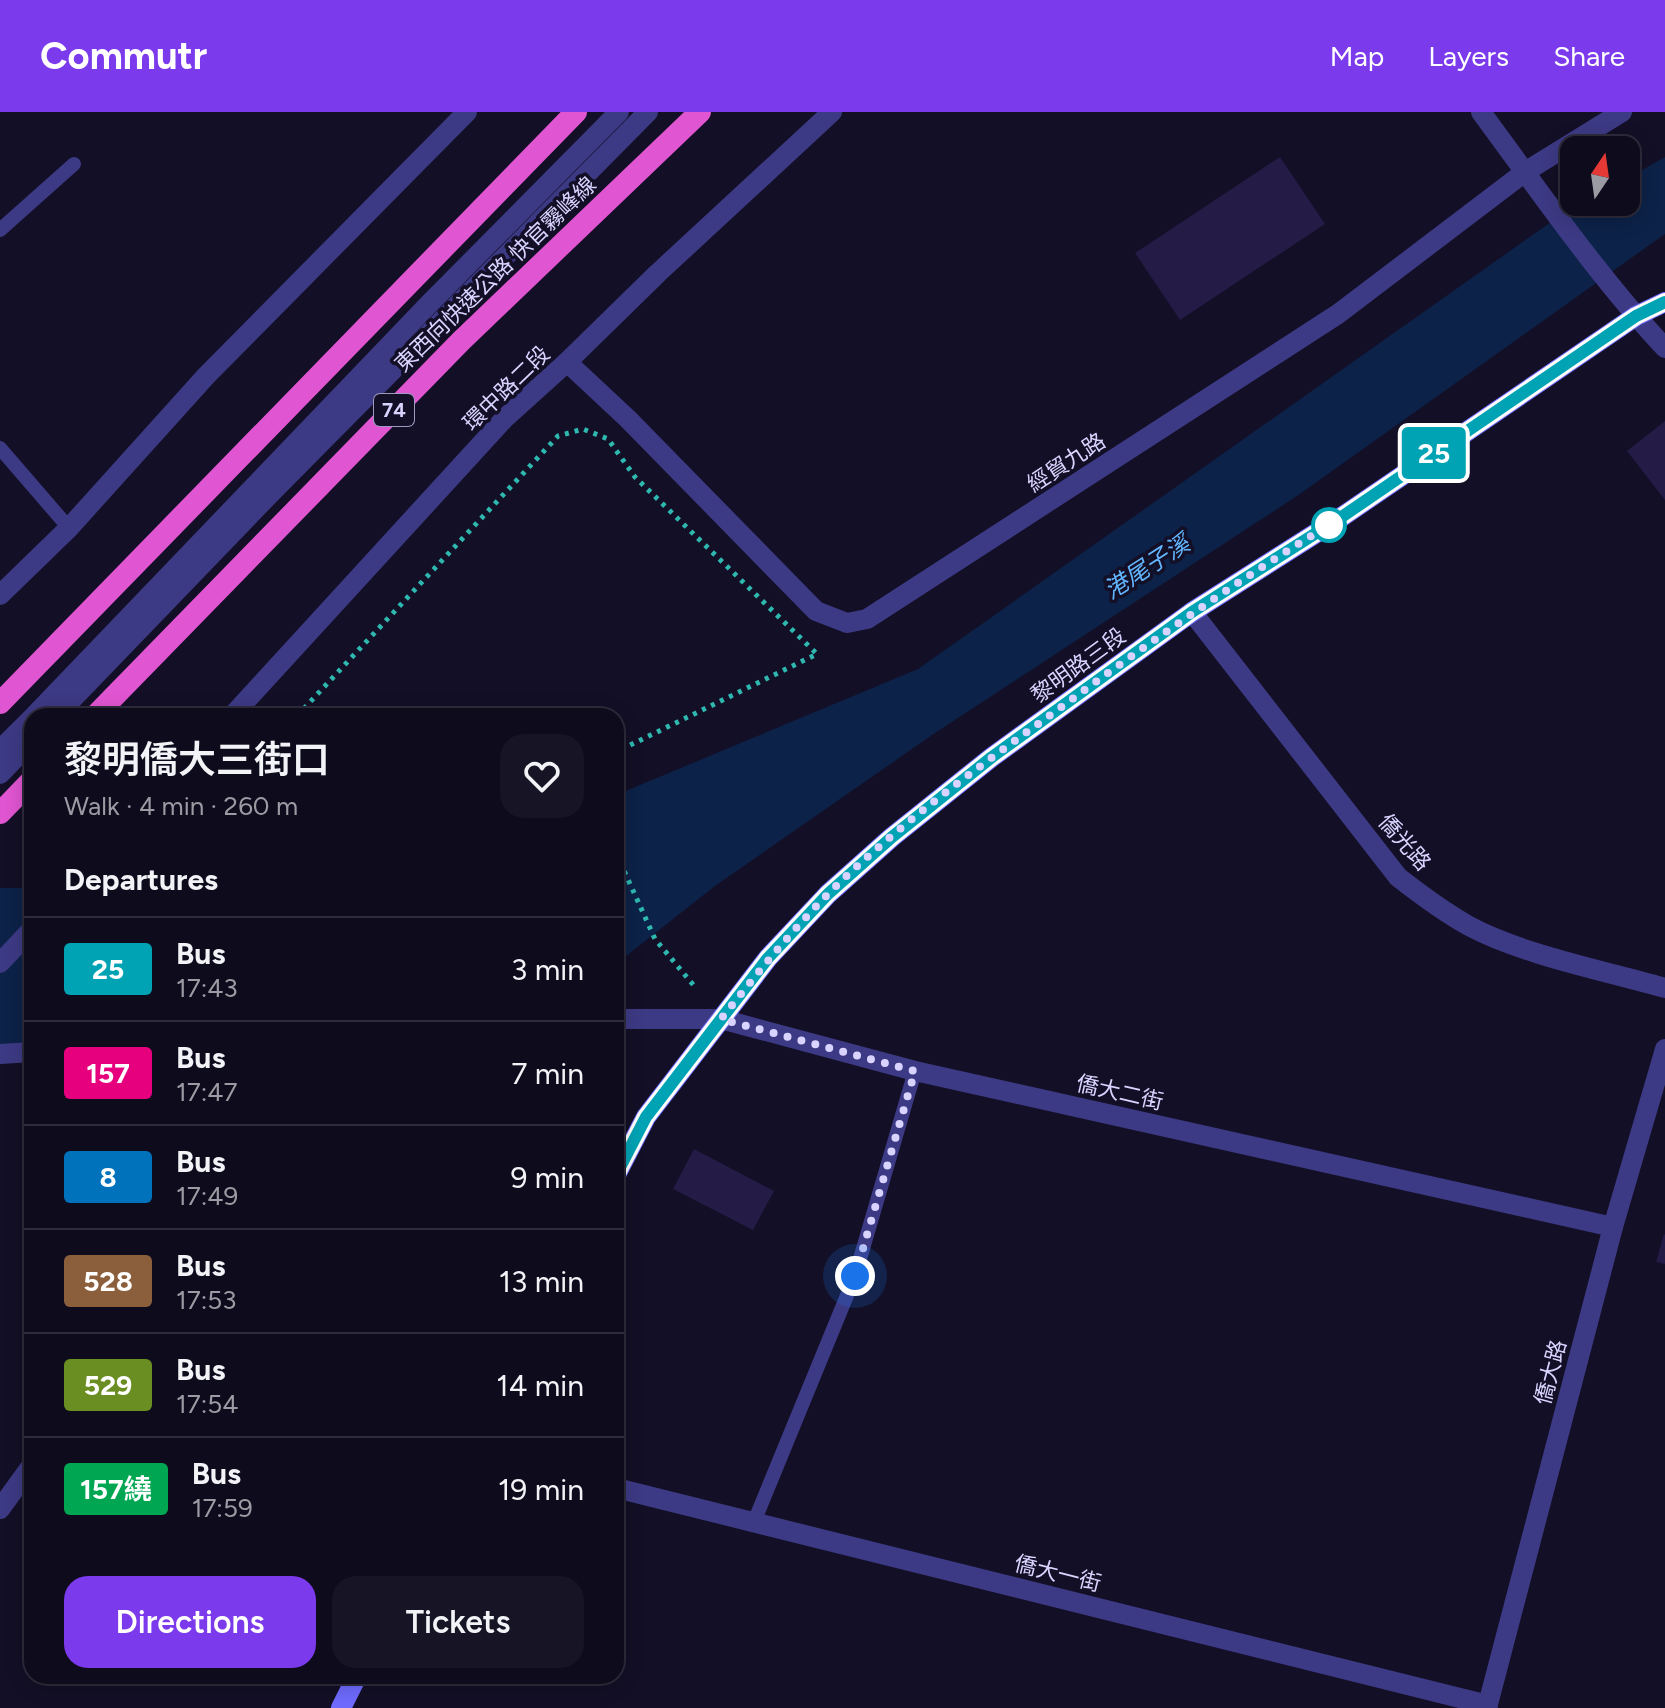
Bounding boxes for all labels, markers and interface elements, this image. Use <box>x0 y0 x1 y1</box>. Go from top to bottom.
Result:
text: Commutr <box>40 33 207 79</box>
text: Map <box>1330 39 1384 73</box>
text: Layers <box>1428 39 1509 73</box>
text: Share <box>1553 39 1625 73</box>
north arrow <box>1560 136 1640 216</box>
map controls <box>1560 136 1640 216</box>
street label: 東西向快速公路 快官霧峰線 <box>389 171 602 378</box>
street label: 環中路二段 <box>457 340 555 436</box>
road number: 74 <box>374 394 414 426</box>
street label: 經貿九路 <box>1022 427 1111 498</box>
line badge: 25 <box>1398 427 1470 479</box>
text: 25 <box>1418 436 1450 470</box>
unlabelled marker <box>1312 508 1346 542</box>
water label: 港尾子溪 <box>1099 527 1197 605</box>
street label: 黎明路三段 <box>1026 622 1131 709</box>
button: heart <box>500 734 584 818</box>
text: 黎明僑大三街口 <box>64 737 330 783</box>
text: Walk · 4 min · 260 m <box>64 790 298 822</box>
street label: 僑光路 <box>1373 809 1436 876</box>
text: Departures <box>64 861 218 898</box>
text: Bus <box>176 935 225 972</box>
text: 3 min <box>511 951 584 988</box>
text: 25 <box>92 952 124 986</box>
text: 17:43 <box>176 972 238 1004</box>
text: Bus <box>176 1039 225 1076</box>
text: 7 min <box>511 1055 584 1092</box>
text: 157 <box>86 1056 130 1090</box>
street label: 僑大二街 <box>1074 1069 1166 1116</box>
text: 17:47 <box>176 1076 237 1108</box>
text: Bus <box>176 1143 225 1180</box>
text: 9 min <box>510 1159 584 1196</box>
text: 8 <box>99 1160 117 1194</box>
text: 17:49 <box>176 1180 238 1212</box>
text: Bus <box>176 1247 225 1284</box>
your location <box>835 1256 875 1296</box>
text: 13 min <box>499 1263 584 1300</box>
text: 528 <box>83 1264 133 1298</box>
text: 17:53 <box>176 1284 236 1316</box>
street label: 僑大路 <box>1529 1337 1572 1408</box>
text: Bus <box>176 1351 225 1388</box>
text: 14 min <box>496 1367 584 1404</box>
text: 529 <box>84 1368 132 1402</box>
text: 17:54 <box>176 1388 238 1420</box>
text: Bus <box>192 1455 241 1492</box>
text: 19 min <box>498 1471 584 1508</box>
text: 157繞 <box>80 1472 152 1506</box>
text: 17:59 <box>192 1492 253 1524</box>
street label: 僑大一街 <box>1012 1550 1104 1597</box>
button: Directions <box>64 1576 316 1668</box>
button: Tickets <box>332 1576 584 1668</box>

